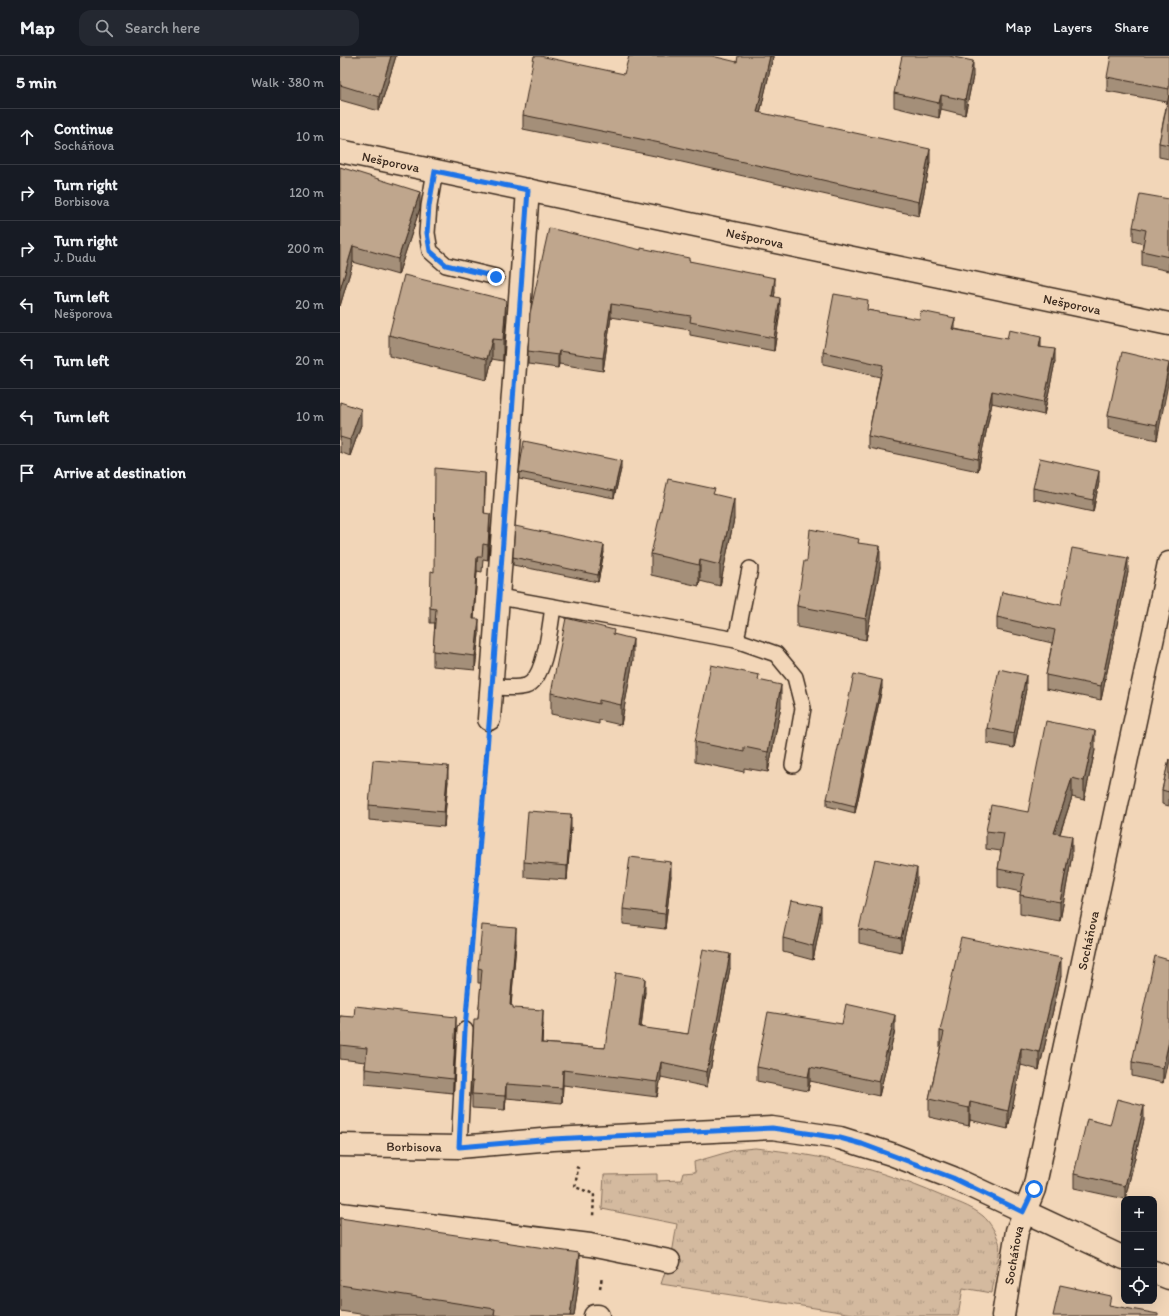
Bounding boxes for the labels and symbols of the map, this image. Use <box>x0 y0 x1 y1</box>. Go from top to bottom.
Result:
street label: Nešporova <box>361 148 421 175</box>
street label: Nešporova <box>725 224 785 251</box>
route end <box>487 268 505 286</box>
street label: Nešporova <box>1042 290 1103 317</box>
street label: Socháňova <box>1074 909 1101 971</box>
street label: Borbisova <box>386 1138 442 1154</box>
route start <box>1025 1180 1043 1198</box>
street label: Socháňova <box>1001 1222 1026 1286</box>

